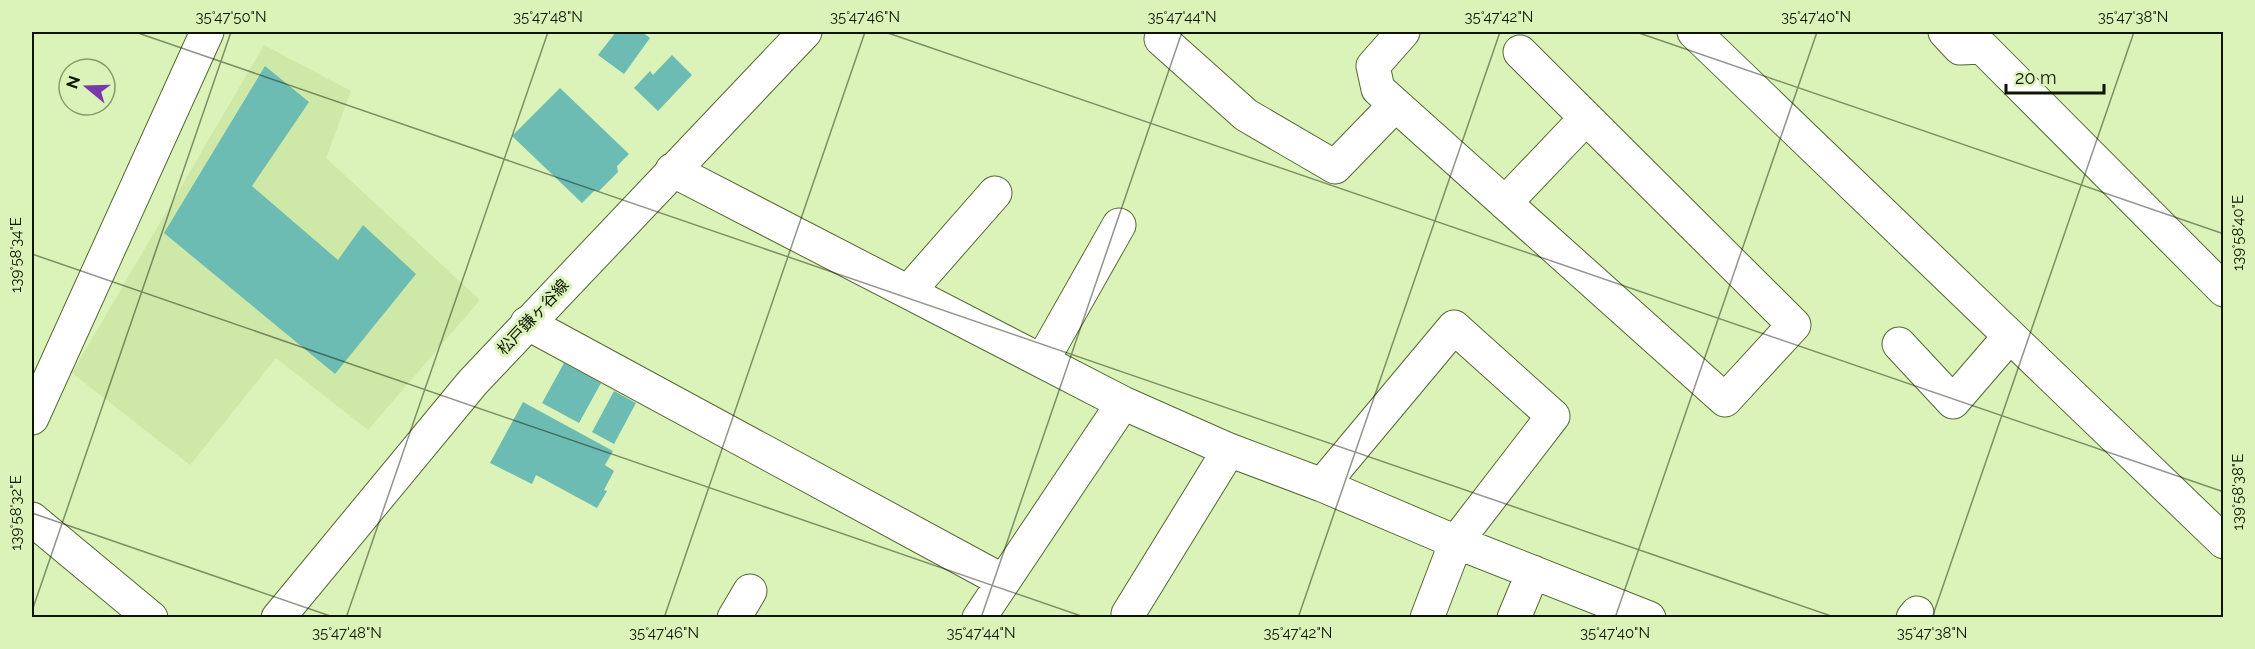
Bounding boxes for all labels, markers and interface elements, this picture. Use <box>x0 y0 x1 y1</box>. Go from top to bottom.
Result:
text: 35°47'50"N <box>196 8 266 26</box>
text: 35°47'48"N <box>513 8 583 26</box>
text: 35°47'46"N <box>830 8 900 26</box>
text: 35°47'44"N <box>1147 8 1217 26</box>
text: 35°47'42"N <box>1465 8 1533 26</box>
text: 35°47'40"N <box>1781 8 1851 26</box>
text: 35°47'38"N <box>2098 8 2168 26</box>
north arrow <box>57 57 117 117</box>
scale bar <box>2006 57 2104 95</box>
text: 20 m <box>2015 67 2057 88</box>
text: N <box>62 73 84 91</box>
text: 139°58'40"E <box>2229 195 2247 271</box>
text: 139°58'34"E <box>7 217 25 293</box>
street label: 松戸鎌ヶ谷線 <box>493 275 573 359</box>
text: 139°58'38"E <box>2229 454 2247 530</box>
text: 139°58'32"E <box>7 475 25 551</box>
text: 35°47'48"N <box>312 624 382 642</box>
text: 35°47'46"N <box>629 624 699 642</box>
text: 35°47'44"N <box>946 624 1016 642</box>
text: 35°47'42"N <box>1264 624 1332 642</box>
text: 35°47'40"N <box>1580 624 1650 642</box>
text: 35°47'38"N <box>1897 624 1967 642</box>

